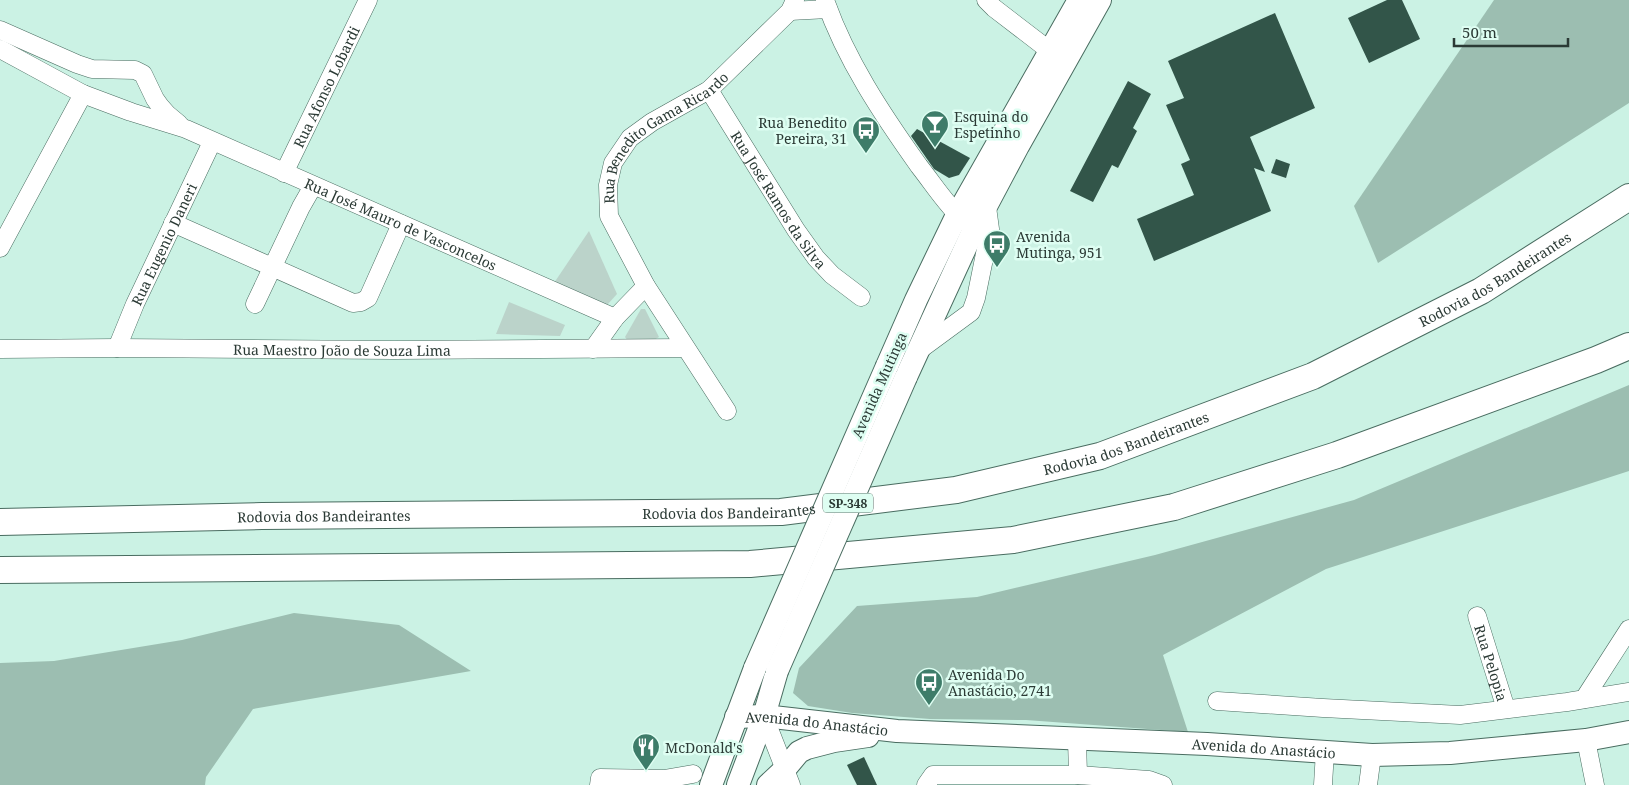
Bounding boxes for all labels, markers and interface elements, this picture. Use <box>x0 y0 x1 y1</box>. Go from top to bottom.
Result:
scale bar <box>1454 15 1568 47</box>
street label: Rua Afonso Lobardi <box>288 22 364 151</box>
text: 50 m <box>1462 22 1497 42</box>
street label: Rua Benedito Gama Ricardo <box>599 67 732 204</box>
place label: Esquina do Espetinho <box>954 107 1028 142</box>
bar icon: Esquina do Espetinho <box>920 109 950 148</box>
place label: Rua Benedito Pereira, 31 <box>758 113 847 148</box>
bus stop icon: Rua Benedito Pereira, 31 <box>851 115 881 154</box>
street label: Rua José Ramos da Silva <box>727 127 831 273</box>
street label: Rua José Mauro de Vasconcelos <box>302 173 500 274</box>
street label: Rua Eugenio Daneri <box>126 179 201 308</box>
place label: Avenida Mutinga, 951 <box>1016 227 1103 262</box>
street label: Rodovia dos Bandeirantes <box>1415 227 1574 331</box>
bus stop icon: Avenida Mutinga, 951 <box>982 229 1012 268</box>
street label: Avenida Mutinga <box>847 329 911 441</box>
street label: Rua Maestro João de Souza Lima <box>233 339 451 360</box>
street label: Rodovia dos Bandeirantes <box>1041 407 1211 479</box>
road number: SP-348 <box>823 493 873 512</box>
street label: Rodovia dos Bandeirantes <box>642 498 817 523</box>
street label: Rodovia dos Bandeirantes <box>237 505 411 526</box>
street label: Rua Pelopia <box>1471 622 1512 703</box>
place label: Avenida Do Anastácio, 2741 <box>948 665 1052 700</box>
bus stop icon: Avenida Do Anastácio, 2741 <box>914 667 944 706</box>
street label: Avenida do Anastácio <box>745 706 889 739</box>
restaurant icon: McDonald's <box>631 732 661 771</box>
street label: Avenida do Anastácio <box>1191 734 1336 762</box>
place label: McDonald's <box>665 738 743 757</box>

